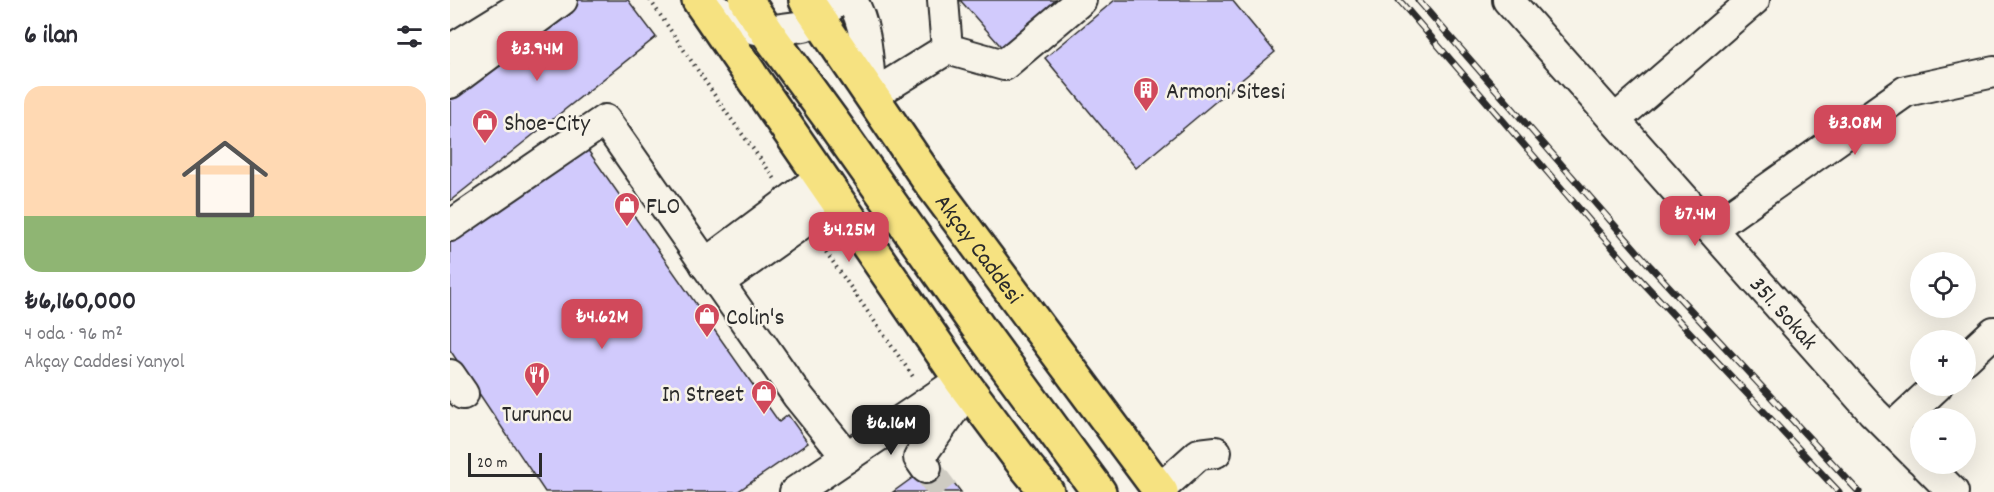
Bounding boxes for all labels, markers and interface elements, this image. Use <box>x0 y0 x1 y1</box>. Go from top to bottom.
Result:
text: 6 ilan <box>24 18 78 55</box>
icon: filters <box>393 20 426 53</box>
pin: ₺3.94M <box>488 31 586 82</box>
text: ₺3.94M <box>511 36 563 64</box>
building icon: Armoni Sitesi <box>1131 75 1161 113</box>
place label: Armoni Sitesi <box>1166 76 1285 110</box>
pin: ₺3.08M <box>1806 105 1904 156</box>
shop icon: Shoe-City <box>470 107 500 145</box>
place label: Shoe-City <box>504 108 591 142</box>
text: ₺3.08M <box>1828 110 1882 138</box>
icon: home <box>171 125 279 233</box>
street label: Akçay Caddesi <box>925 188 1030 312</box>
shop icon: FLO <box>612 190 642 228</box>
place label: FLO <box>646 191 680 225</box>
pin: ₺7.4M <box>1653 196 1737 247</box>
text: ₺7.4M <box>1674 201 1716 229</box>
pin: ₺4.25M <box>800 212 898 263</box>
text: ₺4.25M <box>823 217 875 245</box>
map controls <box>1910 252 1976 474</box>
button: locate <box>1910 252 1976 318</box>
street label: 351. Sokak <box>1740 270 1824 359</box>
text: ₺6,160,000 <box>24 284 136 321</box>
pin: ₺4.62M <box>553 299 651 350</box>
shop icon: Colin's <box>692 301 722 339</box>
place label: Colin's <box>726 302 785 336</box>
text: ₺4.62M <box>575 304 629 332</box>
text: 4 oda · 96 m² <box>24 321 123 349</box>
button: + <box>1910 330 1976 396</box>
text: Akçay Caddesi Yanyol <box>24 349 184 377</box>
restaurant icon: Turuncu <box>522 360 552 398</box>
shop icon: In Street <box>749 378 779 416</box>
place label: In Street <box>662 379 744 413</box>
place label: Turuncu <box>502 399 572 433</box>
pin: ₺6.16M <box>842 405 940 456</box>
button: − <box>1910 408 1976 474</box>
text: ₺6.16M <box>866 410 916 438</box>
scale bar <box>468 450 542 478</box>
text: 20 m <box>477 452 507 475</box>

